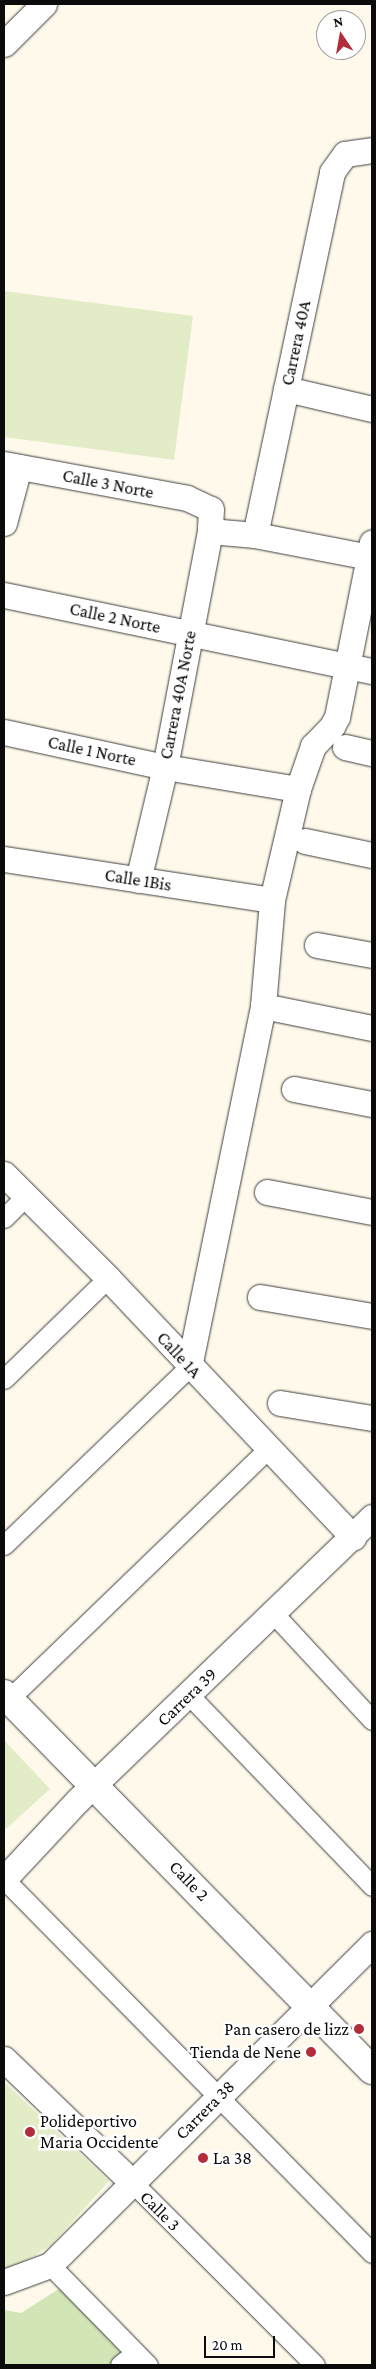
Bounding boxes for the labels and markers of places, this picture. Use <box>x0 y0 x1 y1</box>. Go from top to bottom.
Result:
place label: Pan casero de lizz <box>224 2018 349 2040</box>
marker: Pan casero de lizz <box>353 2023 365 2035</box>
place label: Tienda de Nene <box>190 2041 301 2063</box>
marker: Tienda de Nene <box>305 2046 317 2058</box>
place label: Polideportivo Maria Occidente <box>40 2111 159 2154</box>
marker: Polideportivo Maria Occidente <box>24 2126 36 2138</box>
place label: La 38 <box>213 2147 252 2169</box>
marker: La 38 <box>197 2152 209 2164</box>

